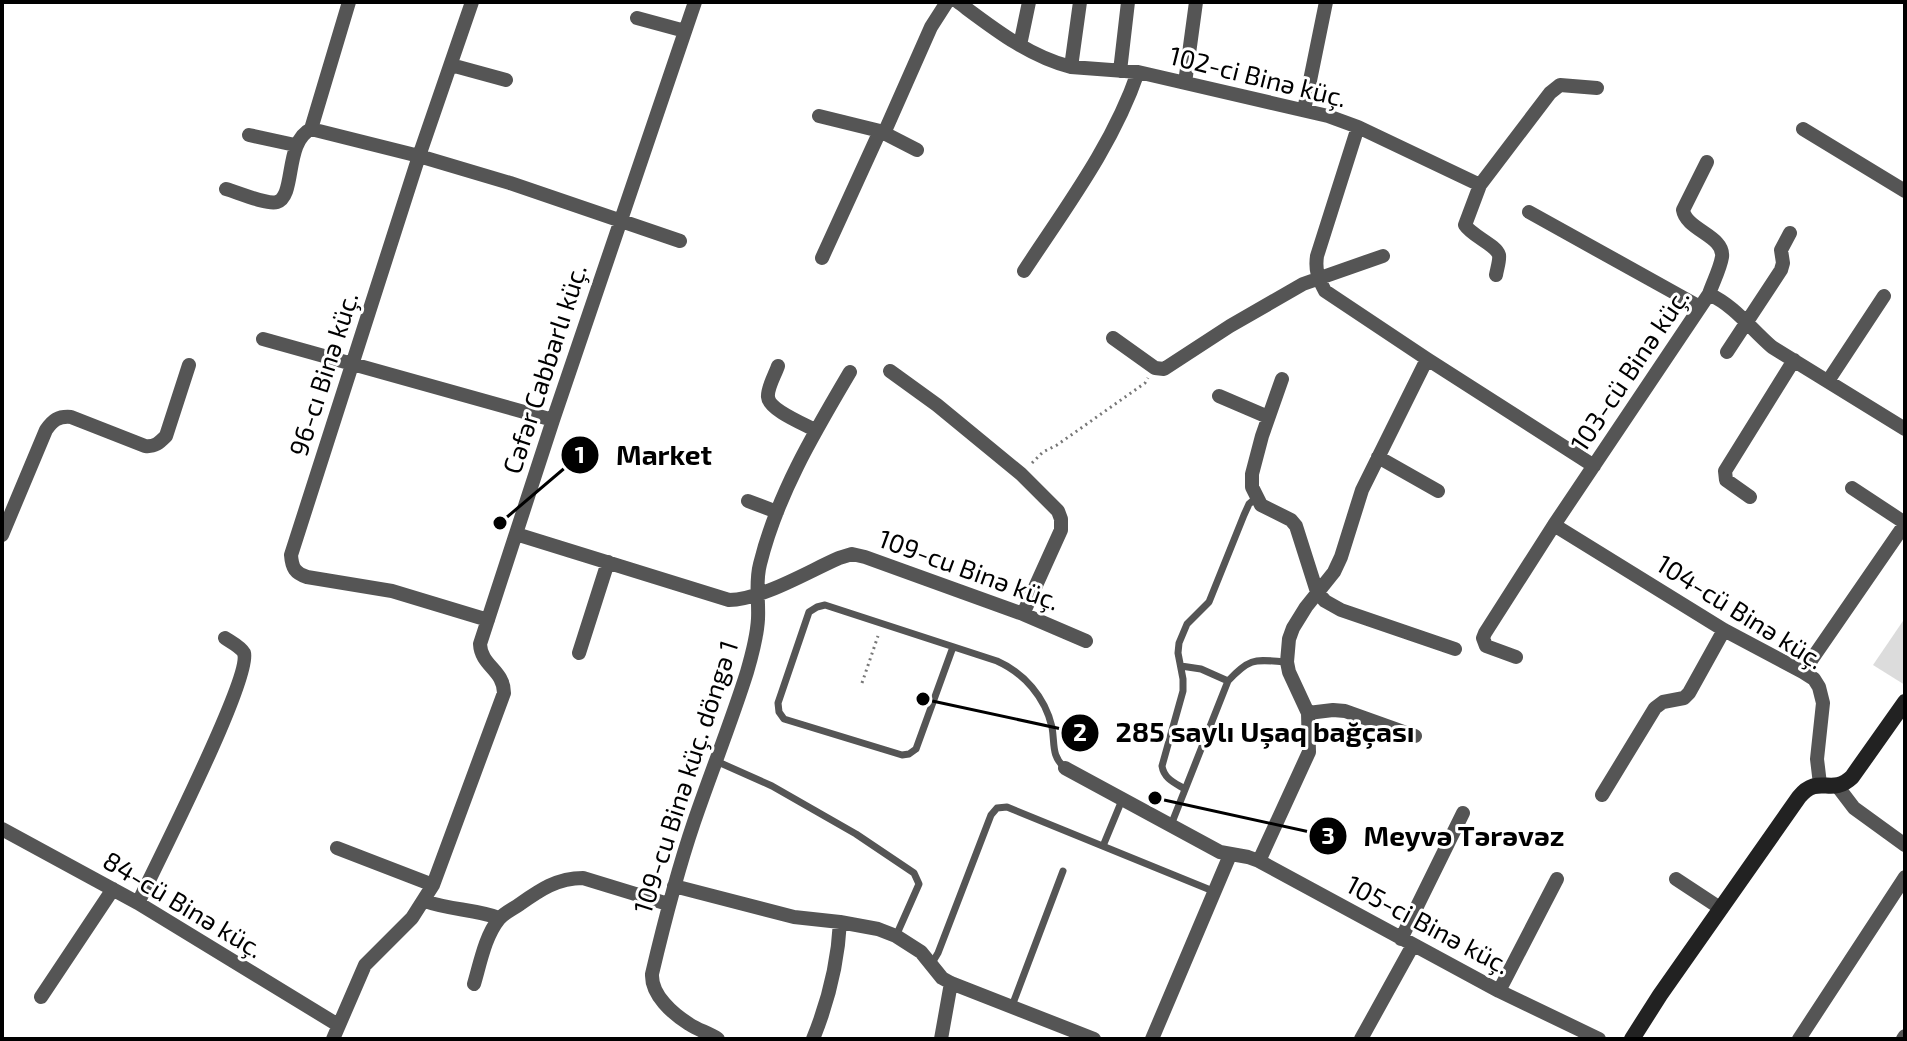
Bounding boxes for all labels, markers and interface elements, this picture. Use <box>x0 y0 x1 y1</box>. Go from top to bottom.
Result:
street label: 102-ci Binə küç. <box>1166 39 1350 114</box>
street label: Cəfər Cabbarlı küç. <box>495 260 594 478</box>
street label: 103-cü Binə küç. <box>1563 282 1696 458</box>
street label: 96-cı Binə küç. <box>281 288 366 460</box>
callout: Market <box>560 429 728 481</box>
text: Market <box>616 437 712 471</box>
text: 1 <box>575 439 585 468</box>
street label: 109-cu Binə küç. <box>874 522 1064 618</box>
street label: 104-cü Binə küç. <box>1650 547 1830 676</box>
street label: 109-cu Binə küç. döngə 1 <box>626 636 745 918</box>
callout: 285 saylı Uşaq bağçası <box>1060 707 1431 759</box>
text: 285 saylı Uşaq bağçası <box>1115 714 1415 749</box>
text: 2 <box>1073 717 1087 746</box>
callout: Meyvə Tərəvəz <box>1308 810 1581 862</box>
text: Meyvə Tərəvəz <box>1364 818 1564 852</box>
text: 3 <box>1321 820 1335 849</box>
street label: 84-cü Binə küç. <box>97 844 269 965</box>
street label: 105-ci Binə küç. <box>1341 868 1516 982</box>

